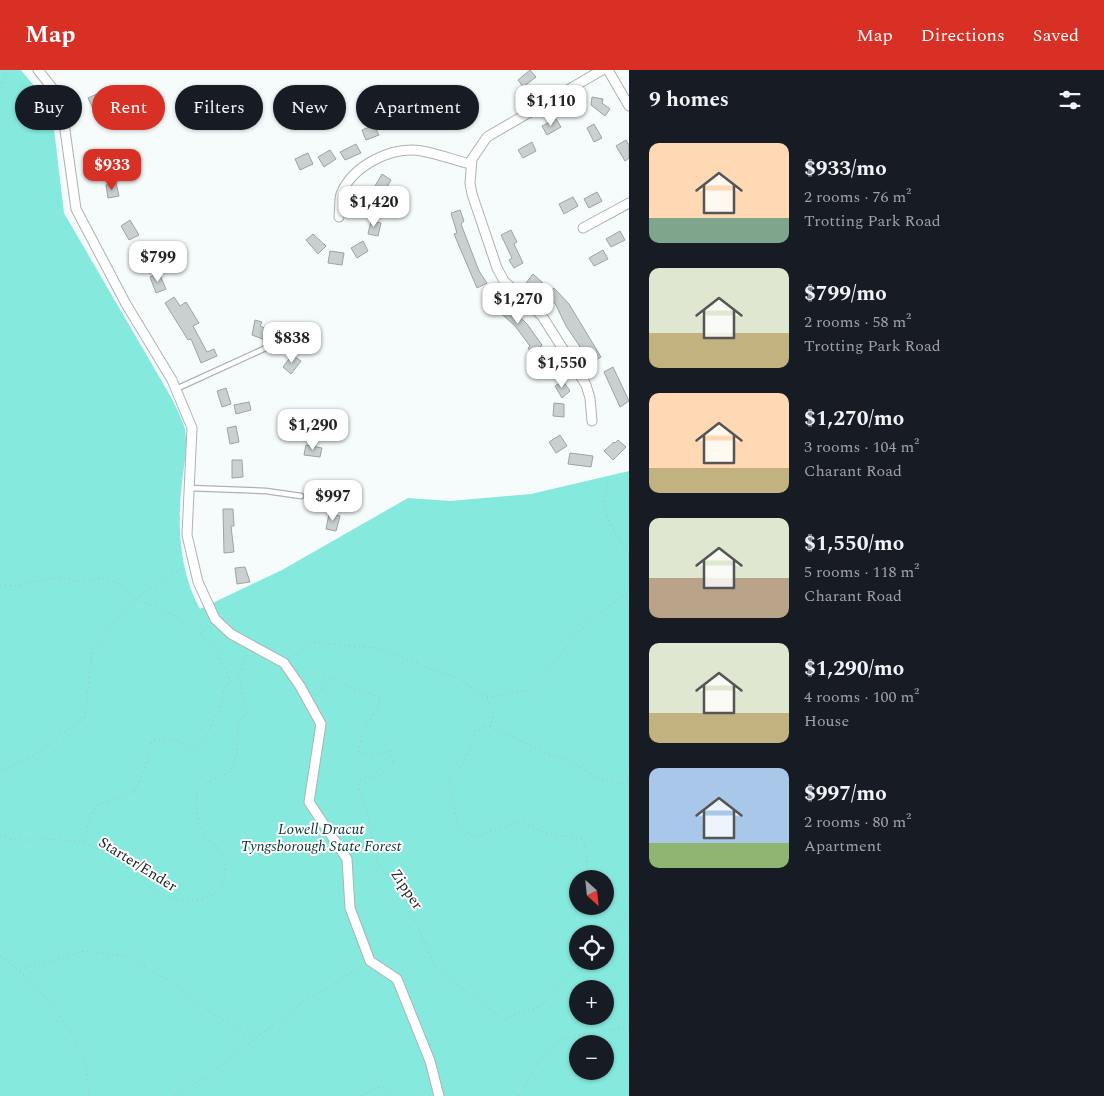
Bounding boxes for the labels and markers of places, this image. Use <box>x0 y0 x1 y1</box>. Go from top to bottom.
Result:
pin: $1,110 <box>510 85 592 127</box>
pin: $933 <box>82 148 142 191</box>
pin: $1,420 <box>333 186 415 228</box>
pin: $799 <box>128 240 188 283</box>
pin: $1,270 <box>477 282 559 325</box>
pin: $838 <box>262 322 322 364</box>
pin: $1,550 <box>521 346 603 389</box>
pin: $1,290 <box>272 408 354 451</box>
pin: $997 <box>303 480 363 522</box>

